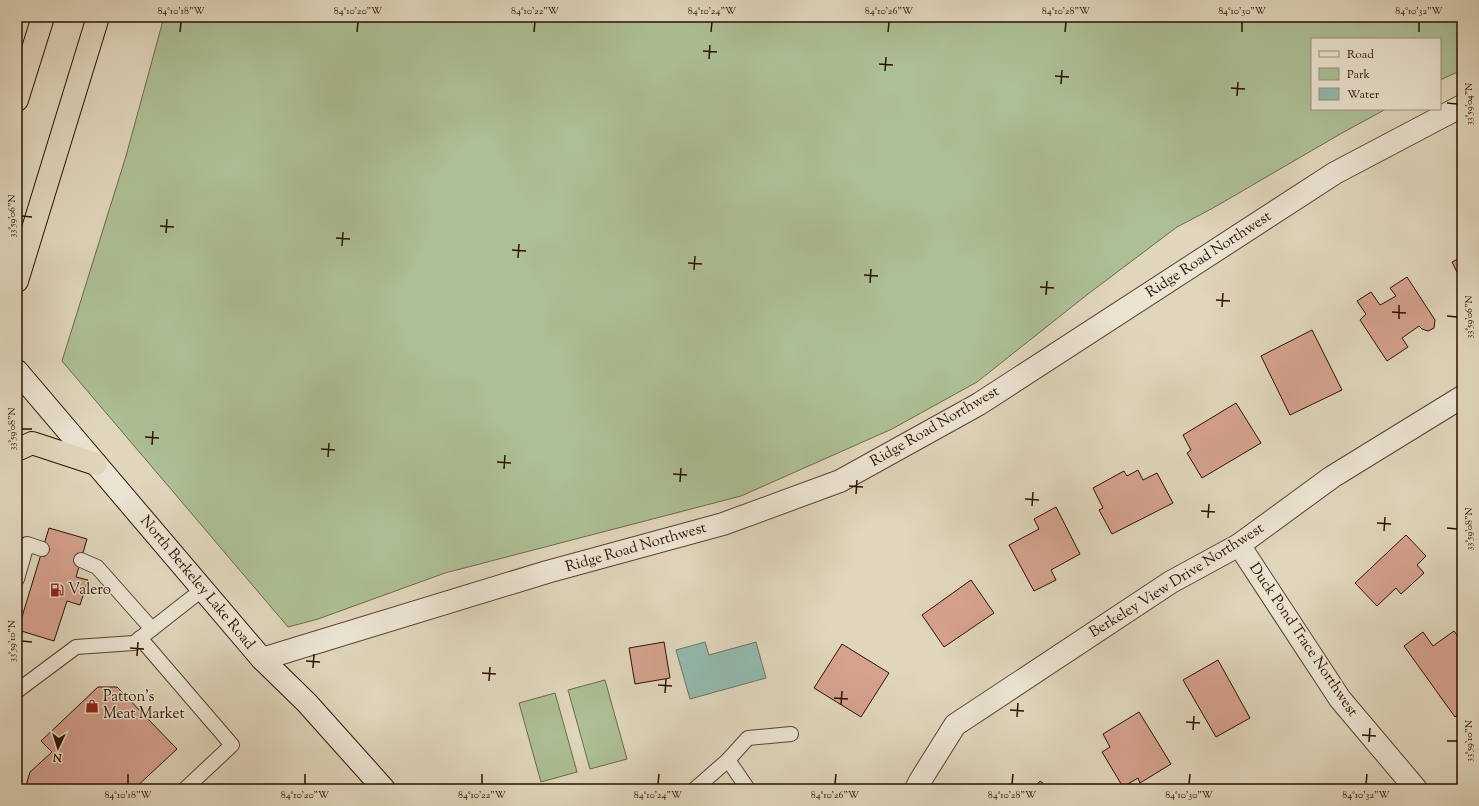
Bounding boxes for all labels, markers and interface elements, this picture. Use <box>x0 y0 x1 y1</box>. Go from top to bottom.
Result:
text: 84°10'18"W <box>157 4 205 19</box>
text: 84°10'20"W <box>334 4 382 19</box>
text: 84°10'22"W <box>511 4 559 19</box>
text: 84°10'24"W <box>688 4 736 19</box>
text: 84°10'26"W <box>865 4 913 19</box>
text: 84°10'28"W <box>1042 4 1090 19</box>
text: 84°10'30"W <box>1218 4 1266 19</box>
text: 84°10'32"W <box>1395 4 1443 19</box>
legend <box>1311 38 1441 110</box>
text: Road <box>1347 46 1374 64</box>
text: Park <box>1347 66 1370 84</box>
text: 33°59'04"N <box>1462 83 1477 125</box>
text: Water <box>1347 86 1380 104</box>
text: 33°59'06"N <box>5 194 20 238</box>
street label: Ridge Road Northwest <box>1142 206 1276 304</box>
text: 33°59'06"N <box>1462 295 1477 339</box>
street label: Ridge Road Northwest <box>867 381 1003 473</box>
text: 33°59'08"N <box>5 407 20 451</box>
text: 33°59'08"N <box>1462 507 1477 551</box>
street label: North Berkeley Lake Road <box>135 512 260 655</box>
street label: Ridge Road Northwest <box>563 518 709 578</box>
street label: Berkeley View Drive Northwest <box>1086 518 1268 644</box>
street label: Duck Pond Trace Northwest <box>1243 559 1363 721</box>
place label: Valero <box>68 580 111 601</box>
fuel station icon: Valero <box>49 582 65 598</box>
text: 33°59'10"N <box>5 620 20 662</box>
place label: Patton's Meat Market <box>103 687 185 725</box>
shop icon: Patton's Meat Market <box>84 698 100 714</box>
text: 33°59'10"N <box>1462 720 1477 762</box>
north arrow <box>38 728 78 768</box>
text: N <box>52 749 63 765</box>
text: 84°10'18"W <box>104 788 152 803</box>
text: 84°10'20"W <box>281 788 329 803</box>
text: 84°10'22"W <box>458 788 506 803</box>
text: 84°10'24"W <box>634 788 682 803</box>
text: 84°10'26"W <box>811 788 859 803</box>
text: 84°10'28"W <box>988 788 1036 803</box>
text: 84°10'30"W <box>1165 788 1213 803</box>
text: 84°10'32"W <box>1342 788 1390 803</box>

